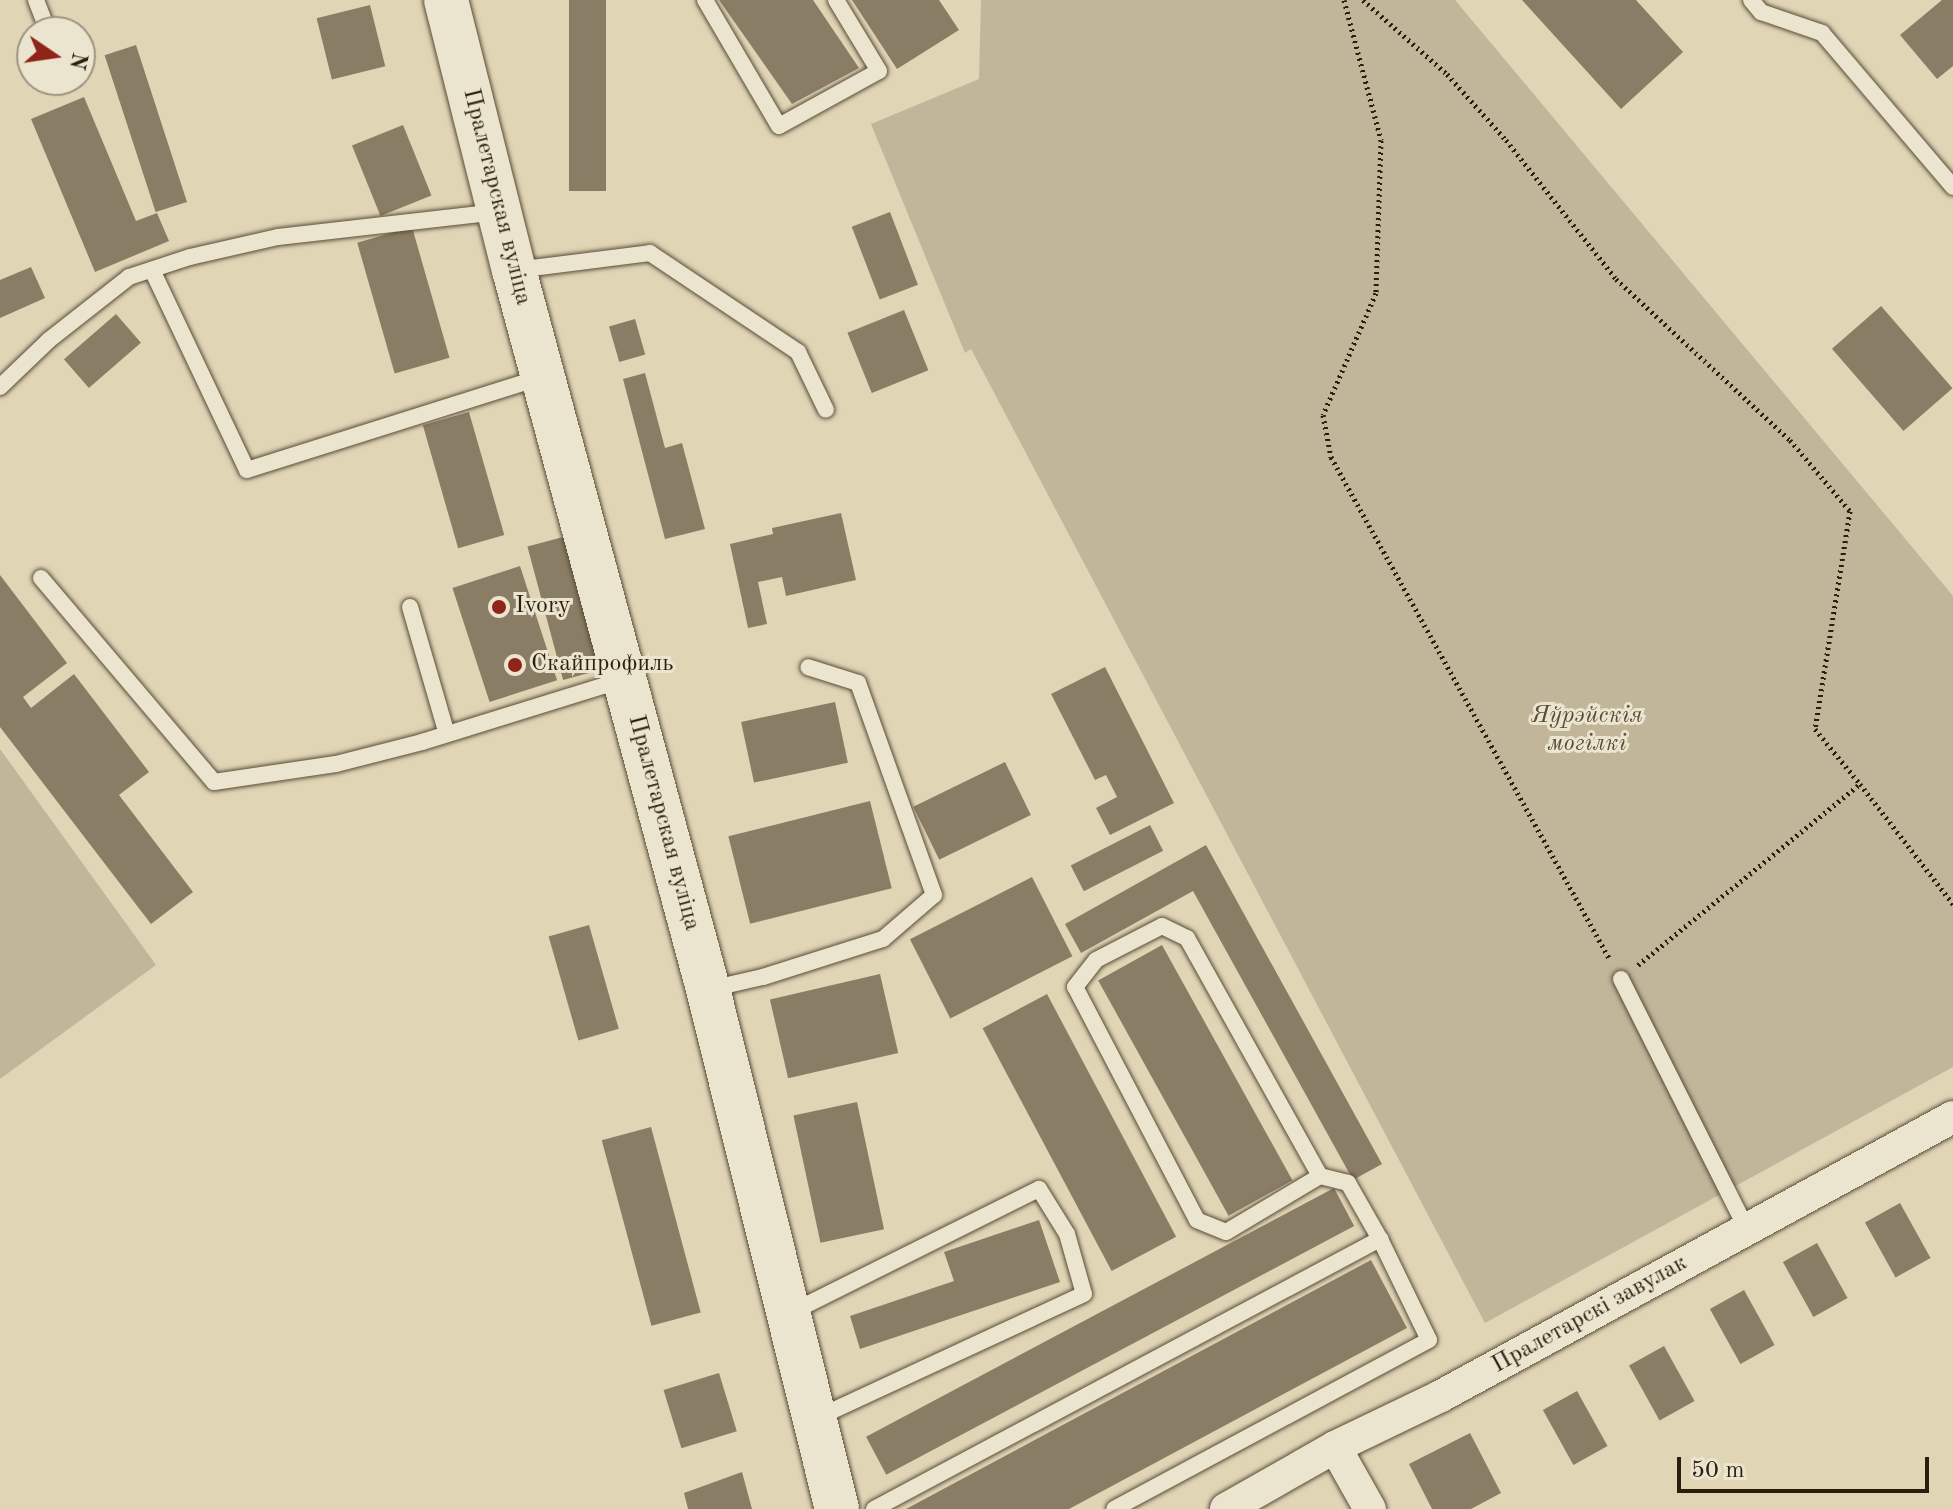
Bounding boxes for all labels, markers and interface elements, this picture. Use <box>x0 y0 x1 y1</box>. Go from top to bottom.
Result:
north arrow <box>16 16 96 96</box>
text: N <box>65 50 90 72</box>
street label: Пралетарская вуліца <box>455 86 537 308</box>
place label: Ivory <box>515 593 570 621</box>
marker: Ivory <box>490 598 508 616</box>
place label: Скайпрофиль <box>531 651 674 679</box>
marker: Скайпрофиль <box>506 656 524 674</box>
park label: Яўрэйскія могілкі <box>1531 703 1643 759</box>
street label: Пралетарская вуліца <box>620 712 706 934</box>
street label: Пралетарскі завулак <box>1487 1249 1693 1381</box>
scale bar <box>1681 1441 1933 1491</box>
text: 50 m <box>1691 1459 1745 1483</box>

